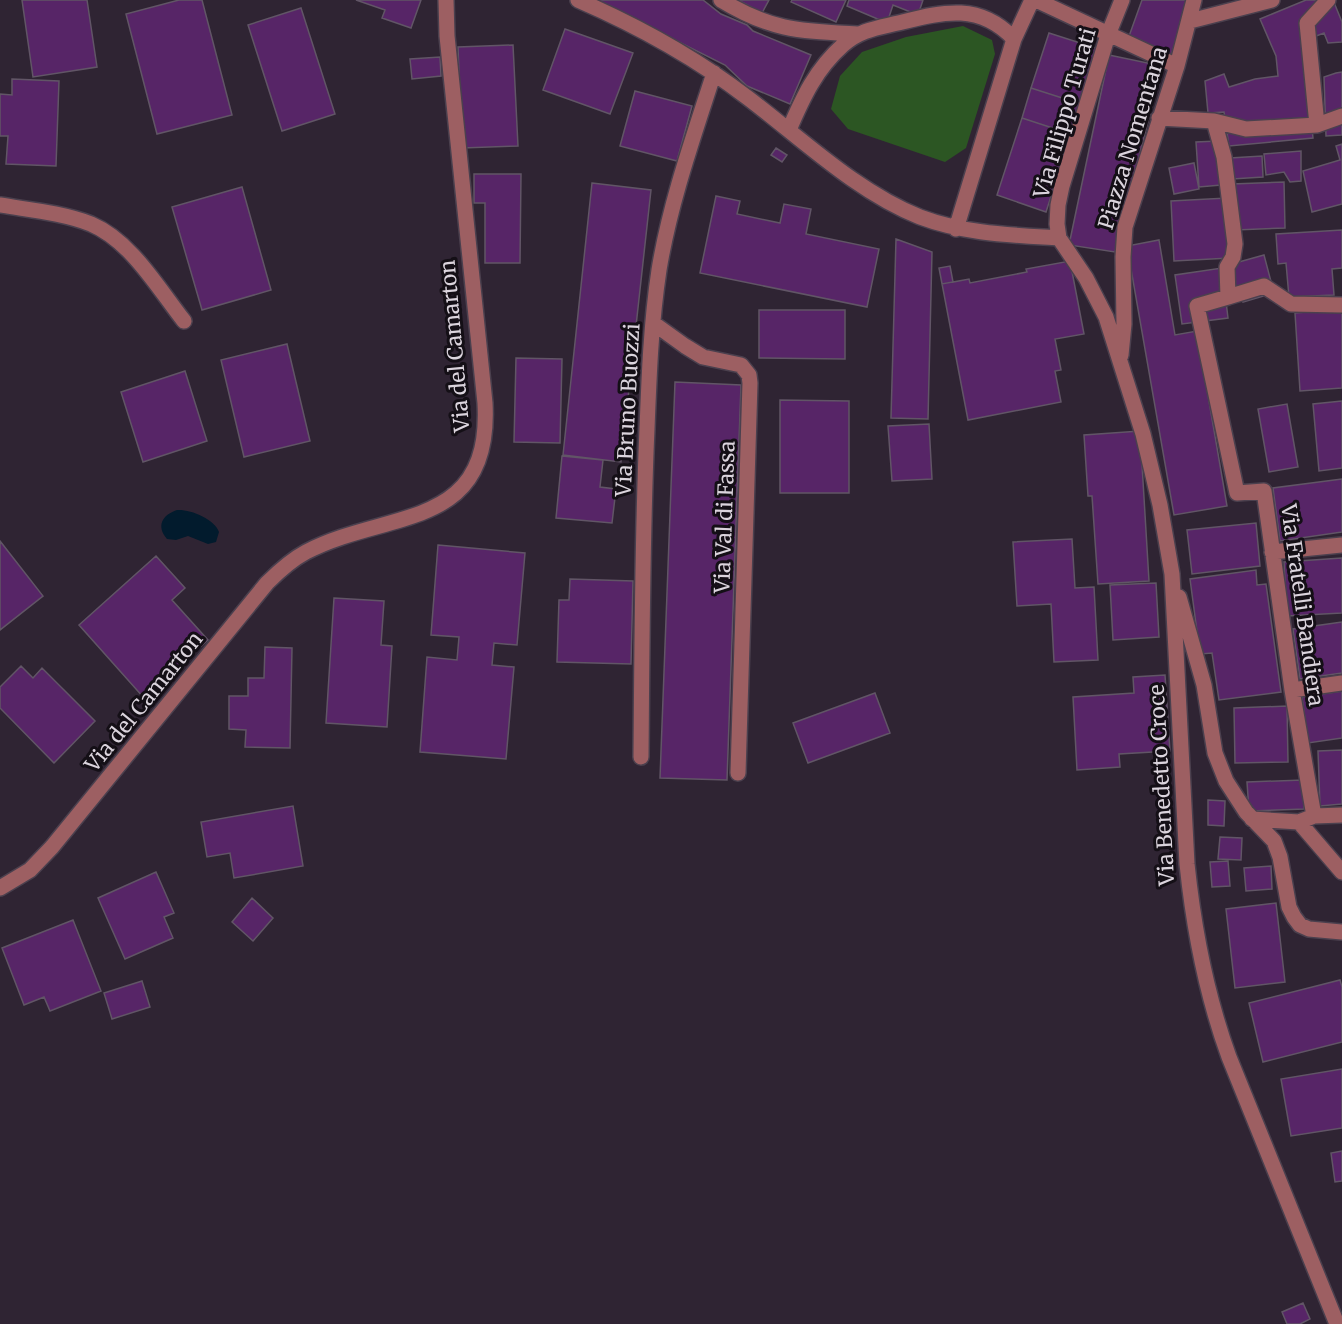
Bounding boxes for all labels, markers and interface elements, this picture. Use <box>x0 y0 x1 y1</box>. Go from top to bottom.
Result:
street label: Via Filippo Turati <box>1027 24 1102 202</box>
street label: Piazza Nomentana <box>1092 43 1173 232</box>
street label: Via del Camarton <box>434 259 476 434</box>
street label: Via Bruno Buozzi <box>609 322 646 498</box>
street label: Via Val di Fassa <box>708 440 741 595</box>
street label: Via Fratelli Bandiera <box>1275 501 1330 708</box>
street label: Via del Camarton <box>78 626 208 778</box>
street label: Via Benedetto Croce <box>1143 684 1180 887</box>

